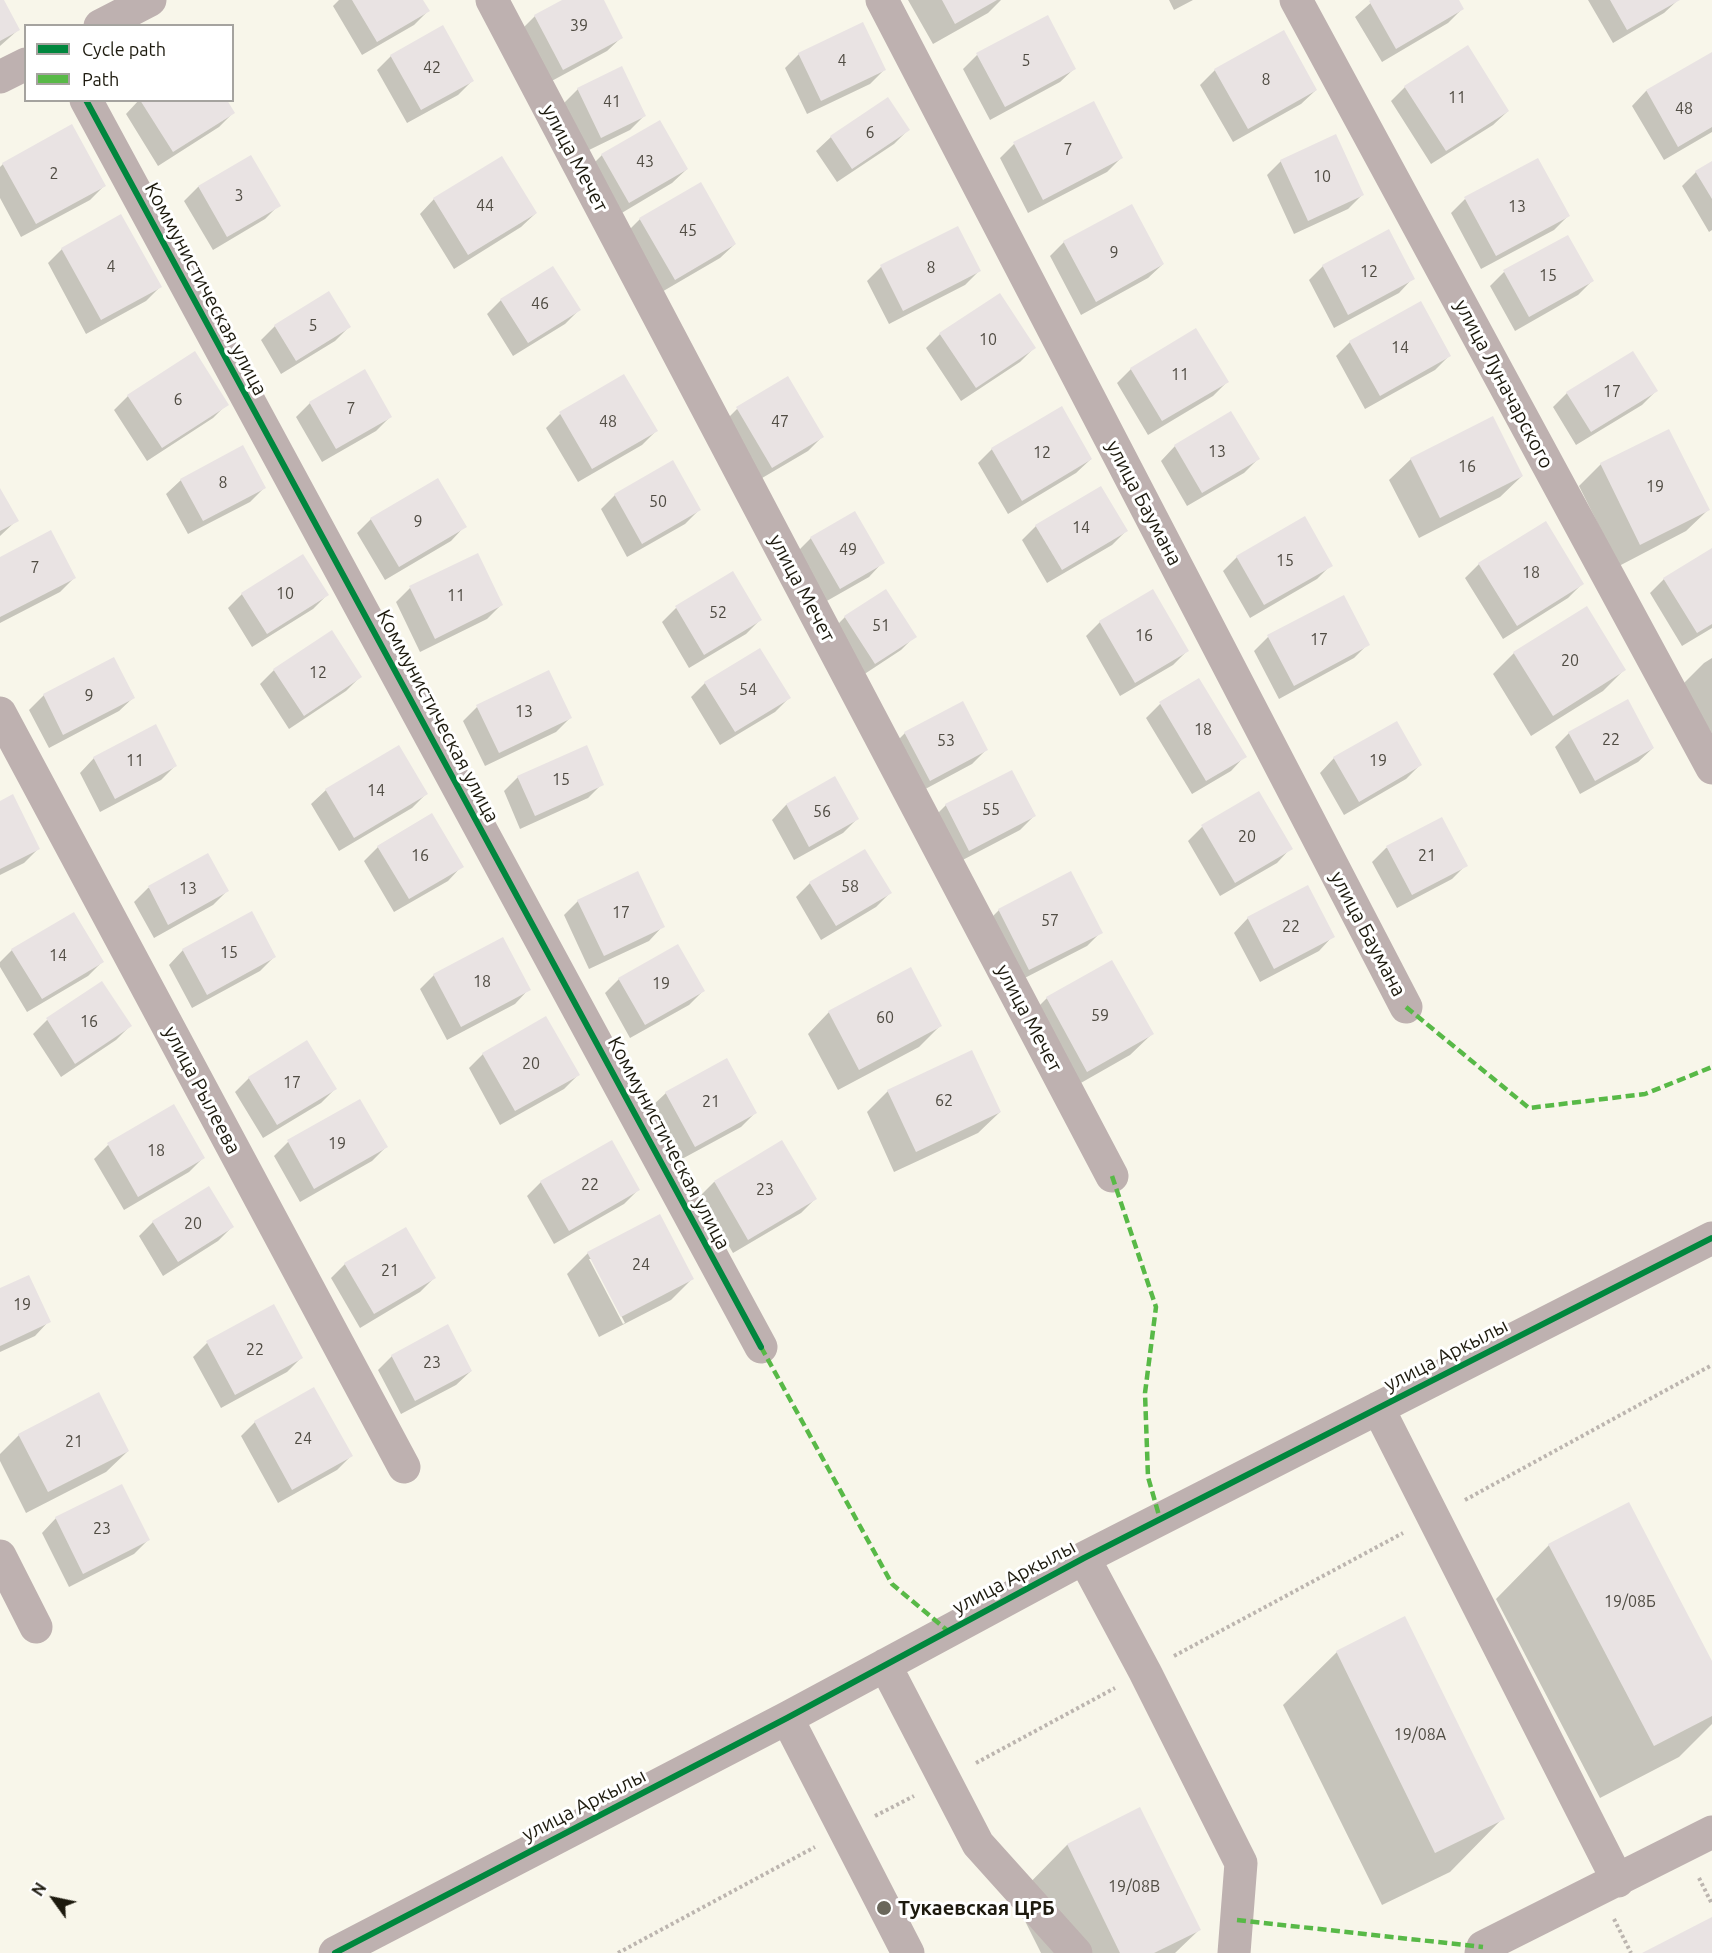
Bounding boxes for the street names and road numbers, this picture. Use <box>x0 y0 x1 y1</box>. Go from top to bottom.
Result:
street label: улица Мечет <box>537 100 613 216</box>
street label: Коммунистическая улица <box>140 178 272 400</box>
street label: улица Луначарского <box>1449 295 1559 473</box>
street label: улица Баумана <box>1101 436 1187 570</box>
street label: улица Мечет <box>764 530 840 646</box>
street label: Коммунистическая улица <box>372 605 504 827</box>
street label: улица Баумана <box>1325 867 1411 1001</box>
street label: улица Мечет <box>991 960 1067 1076</box>
street label: улица Рылеева <box>158 1022 246 1158</box>
street label: Коммунистическая улица <box>603 1032 735 1254</box>
street label: улица Аркылы <box>1380 1313 1512 1397</box>
street label: улица Аркылы <box>948 1535 1080 1619</box>
street label: улица Аркылы <box>518 1763 650 1847</box>

